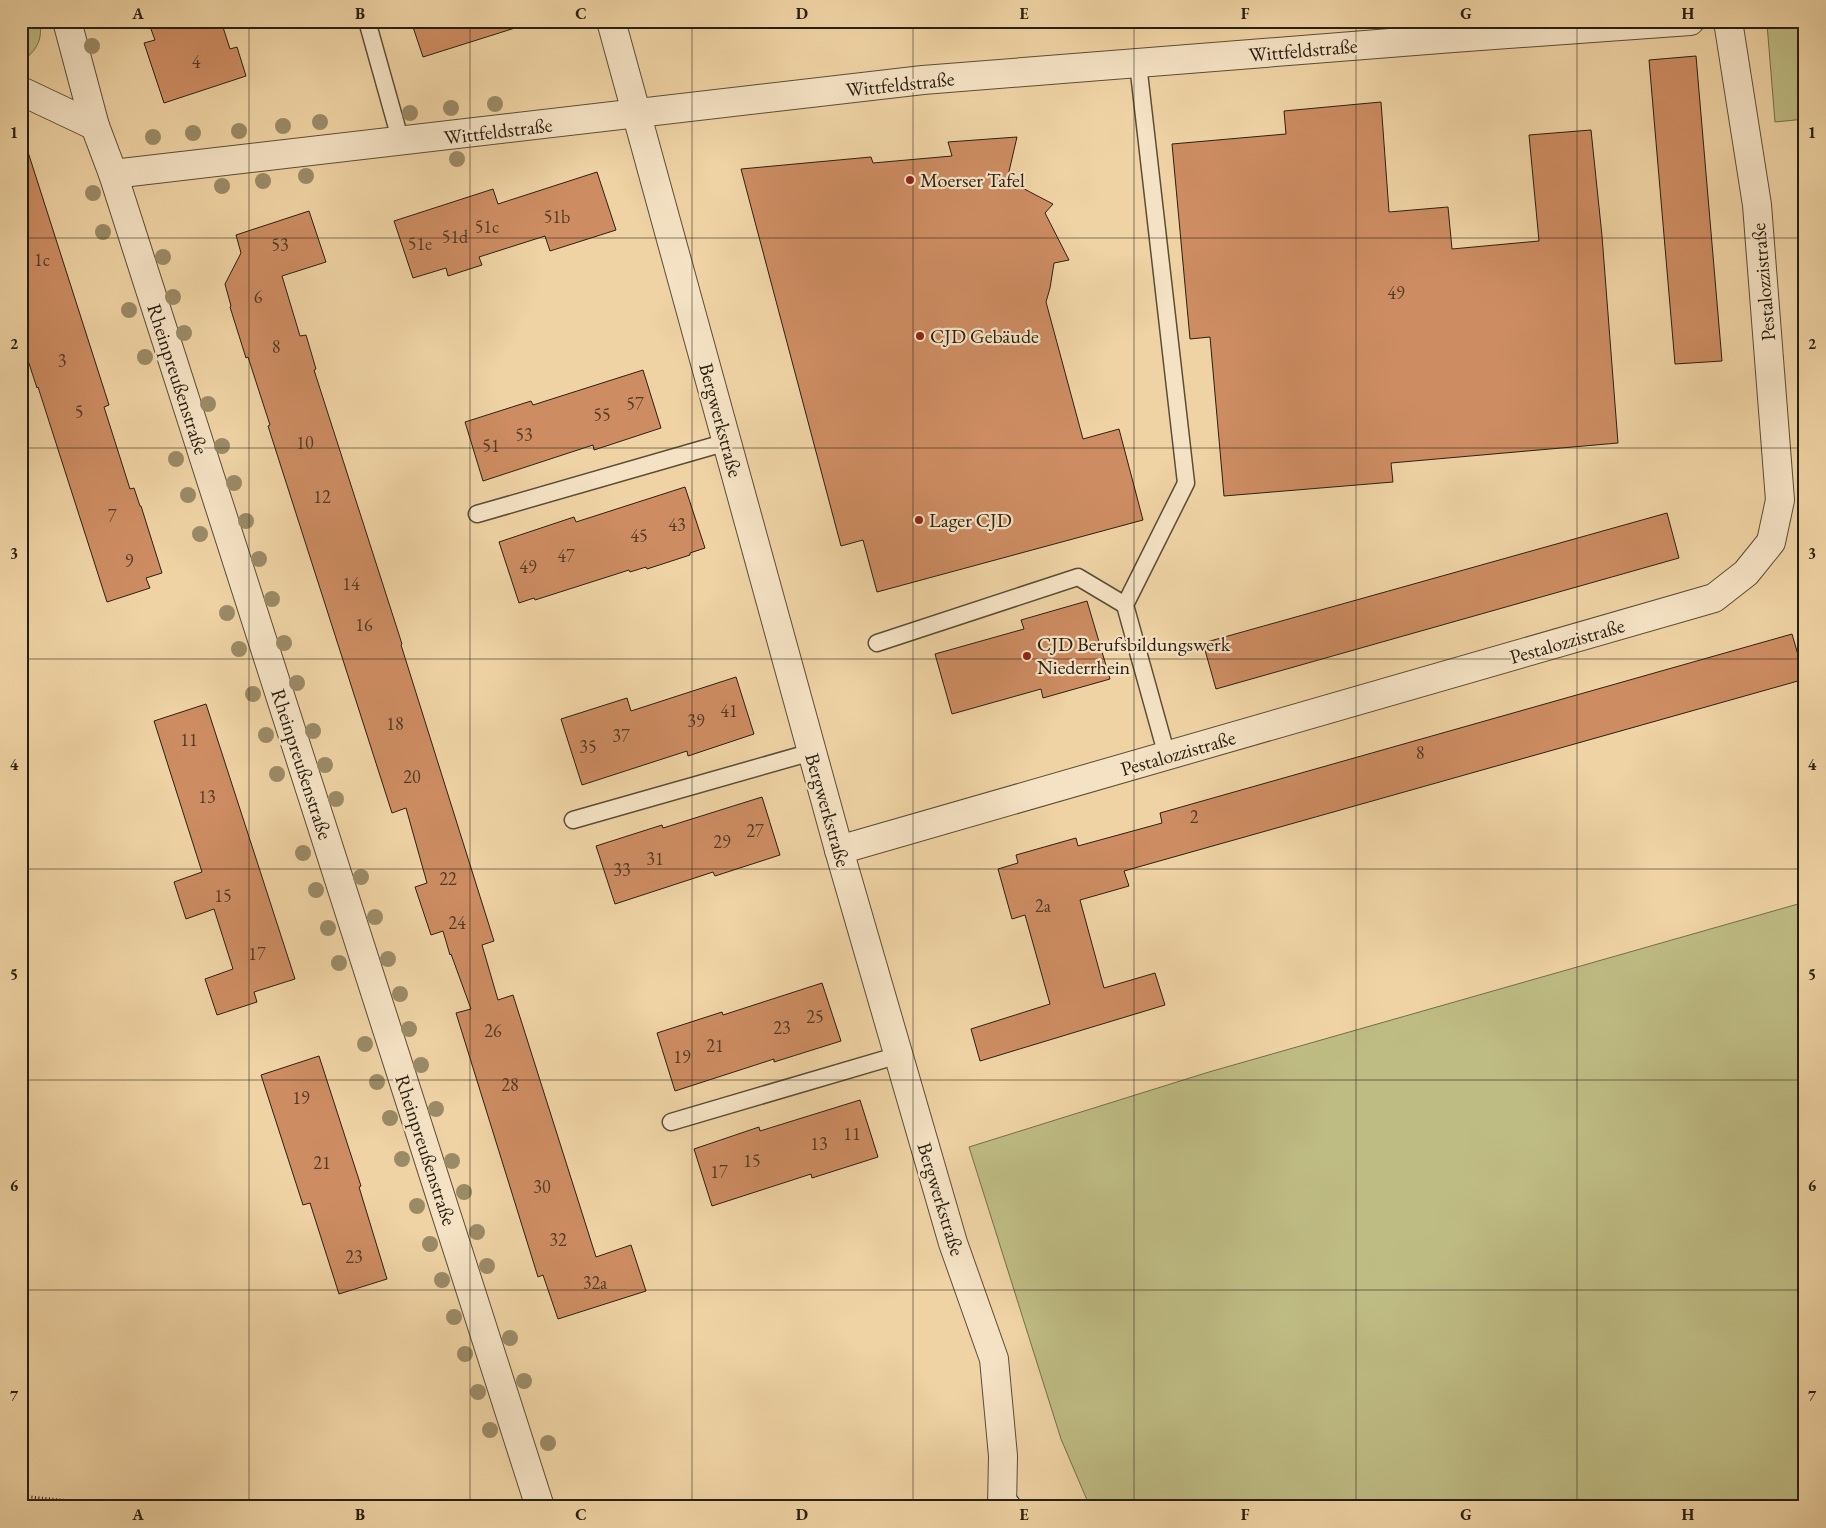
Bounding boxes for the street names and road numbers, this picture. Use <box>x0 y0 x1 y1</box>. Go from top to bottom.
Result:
street label: Wittfeldstraße <box>1247 32 1359 68</box>
street label: Wittfeldstraße <box>844 65 956 103</box>
street label: Wittfeldstraße <box>442 111 554 151</box>
street label: Pestalozzistraße <box>1745 222 1781 342</box>
street label: Rheinpreußenstraße <box>141 300 215 458</box>
street label: Bergwerkstraße <box>693 360 749 480</box>
street label: Pestalozzistraße <box>1507 612 1628 670</box>
street label: Rheinpreußenstraße <box>265 685 339 843</box>
street label: Pestalozzistraße <box>1118 724 1239 782</box>
street label: Bergwerkstraße <box>799 750 857 870</box>
street label: Rheinpreußenstraße <box>389 1071 463 1229</box>
street label: Bergwerkstraße <box>911 1139 971 1259</box>

